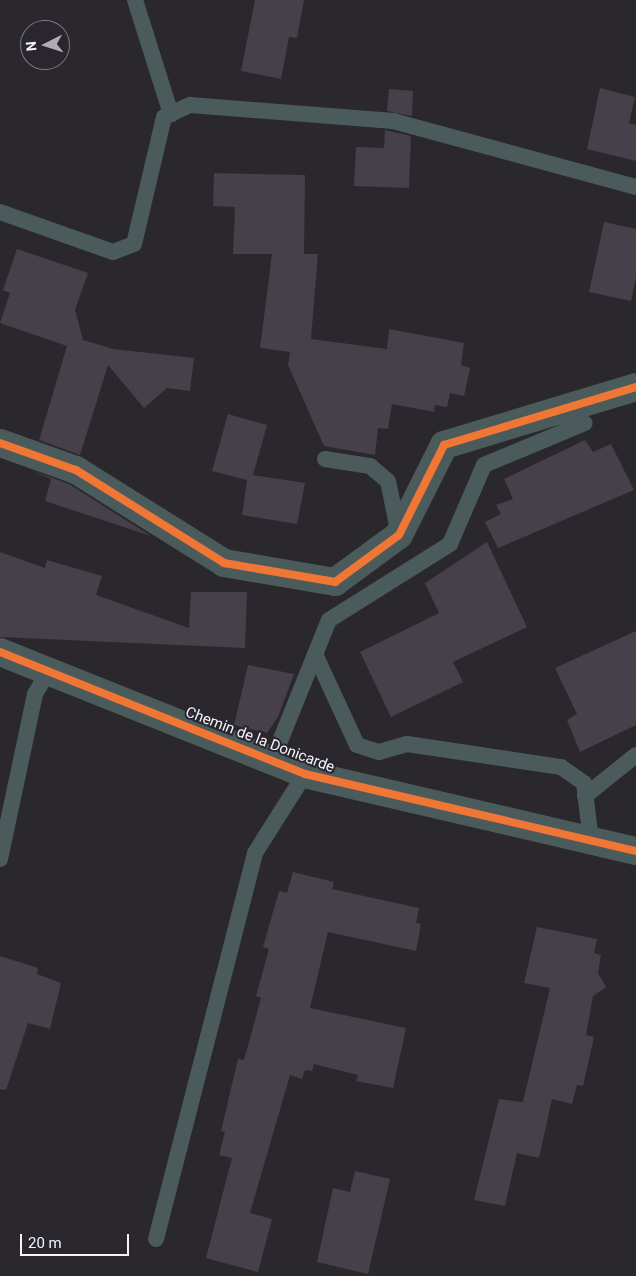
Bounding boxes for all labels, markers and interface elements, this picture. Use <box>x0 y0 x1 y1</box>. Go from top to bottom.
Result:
north arrow <box>20 20 70 70</box>
text: N <box>23 41 39 52</box>
street label: Chemin de la Donicarde <box>183 703 337 777</box>
scale bar <box>22 1224 131 1256</box>
text: 20 m <box>28 1234 62 1252</box>

